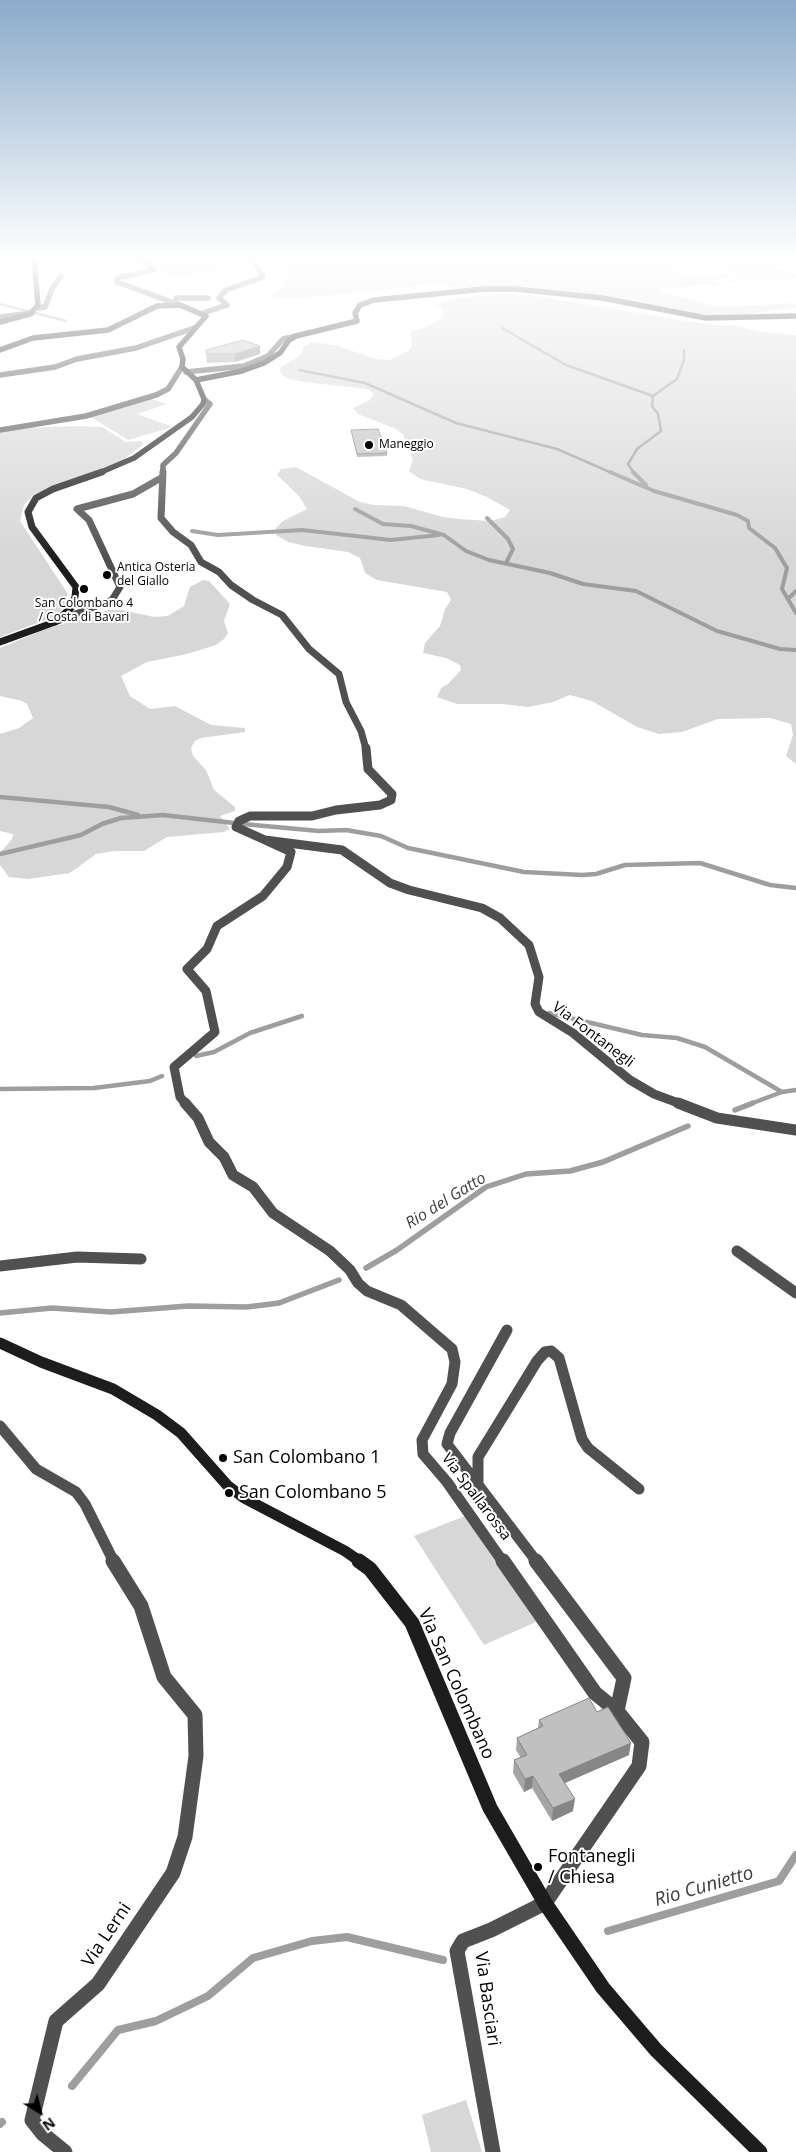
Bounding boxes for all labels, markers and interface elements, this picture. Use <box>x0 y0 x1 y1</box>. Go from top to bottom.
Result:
place label: Maneggio <box>379 438 434 452</box>
marker: Maneggio <box>363 439 375 451</box>
place label: Antica Osteria del Giallo <box>117 561 195 589</box>
marker: Antica Osteria del Giallo <box>101 569 113 581</box>
marker: San Colombano 4 / Costa di Bavari <box>78 583 90 595</box>
place label: San Colombano 4 / Costa di Bavari <box>35 597 133 625</box>
street label: Via Fontanegli <box>548 998 638 1072</box>
water label: Rio del Gatto <box>402 1169 490 1233</box>
place label: San Colombano 1 <box>233 1447 381 1469</box>
street label: Via Spallarossa <box>437 1450 515 1544</box>
marker: San Colombano 1 <box>217 1452 229 1464</box>
place label: San Colombano 5 <box>239 1482 387 1504</box>
marker: San Colombano 5 <box>223 1487 235 1499</box>
street label: Via San Colombano <box>413 1605 499 1763</box>
place label: Fontanegli / Chiesa <box>548 1846 636 1888</box>
marker: Fontanegli / Chiesa <box>532 1861 544 1873</box>
water label: Rio Cunietto <box>652 1862 756 1912</box>
street label: Via Lerni <box>78 1899 136 1971</box>
street label: Via Basciari <box>470 1950 504 2048</box>
north arrow <box>15 2087 65 2137</box>
text: N <box>39 2114 59 2136</box>

